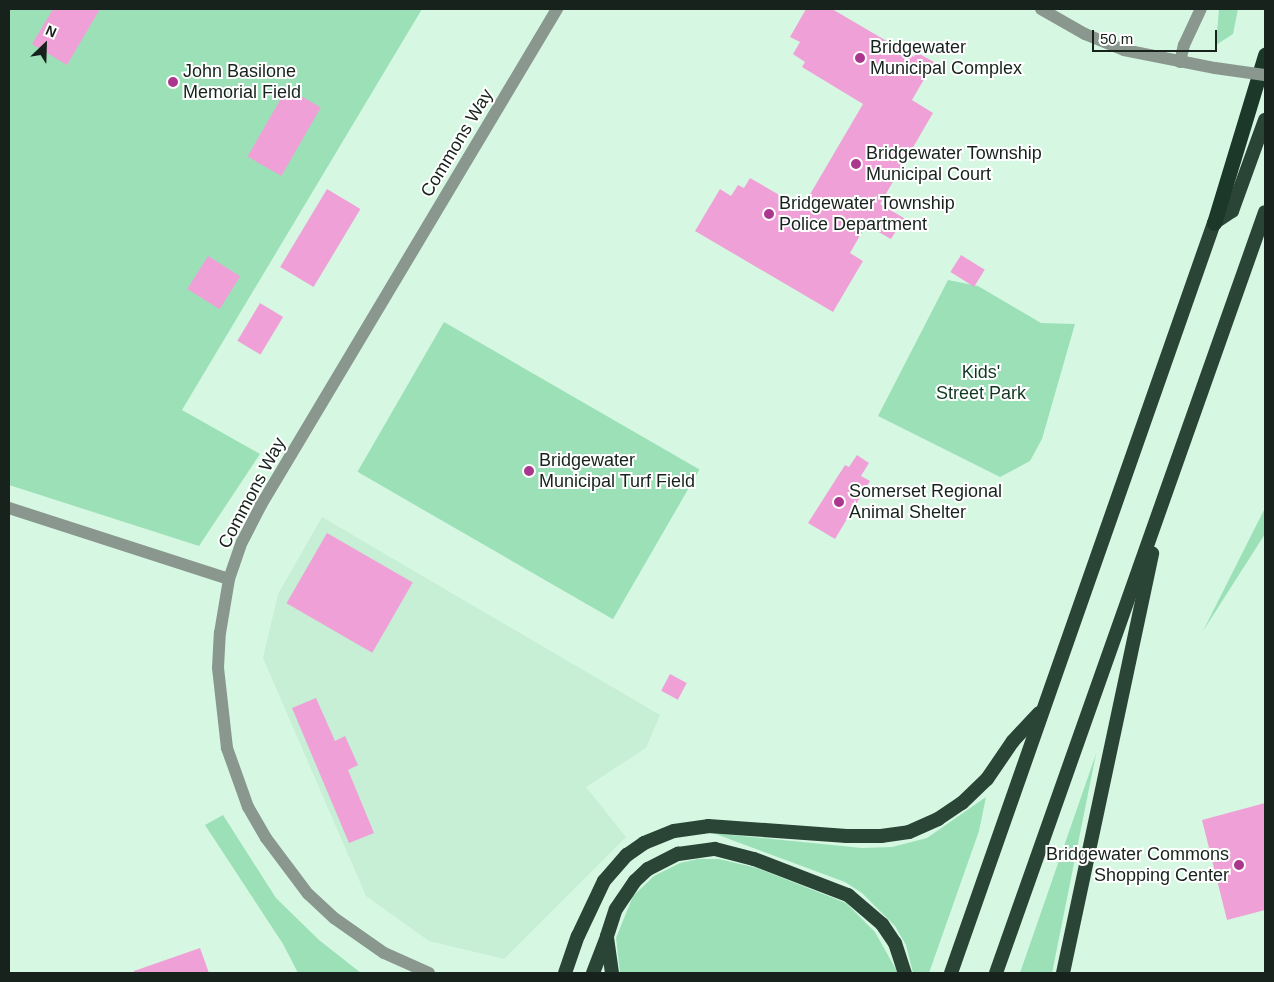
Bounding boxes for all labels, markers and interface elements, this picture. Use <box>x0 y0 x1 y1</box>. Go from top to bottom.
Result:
north arrow <box>20 20 70 70</box>
scale bar <box>1094 20 1219 52</box>
text: N <box>43 22 59 41</box>
text: 50 m <box>1100 30 1133 47</box>
place label: Bridgewater Municipal Complex <box>870 37 1022 80</box>
marker: Bridgewater Municipal Complex <box>854 52 866 64</box>
place label: John Basilone Memorial Field <box>183 61 301 104</box>
marker: John Basilone Memorial Field <box>167 76 179 88</box>
street label: Commons Way <box>416 85 498 201</box>
place label: Bridgewater Township Municipal Court <box>866 143 1042 186</box>
marker: Bridgewater Township Municipal Court <box>850 158 862 170</box>
place label: Bridgewater Township Police Department <box>779 193 955 235</box>
marker: Bridgewater Township Police Department <box>763 208 775 220</box>
park label: Kids' Street Park <box>936 362 1026 404</box>
street label: Commons Way <box>214 434 290 552</box>
place label: Bridgewater Municipal Turf Field <box>539 450 695 492</box>
marker: Bridgewater Municipal Turf Field <box>523 465 535 477</box>
place label: Somerset Regional Animal Shelter <box>849 481 1002 524</box>
marker: Somerset Regional Animal Shelter <box>833 496 845 508</box>
place label: Bridgewater Commons Shopping Center <box>1046 844 1229 886</box>
marker: Bridgewater Commons Shopping Center <box>1233 859 1245 871</box>

